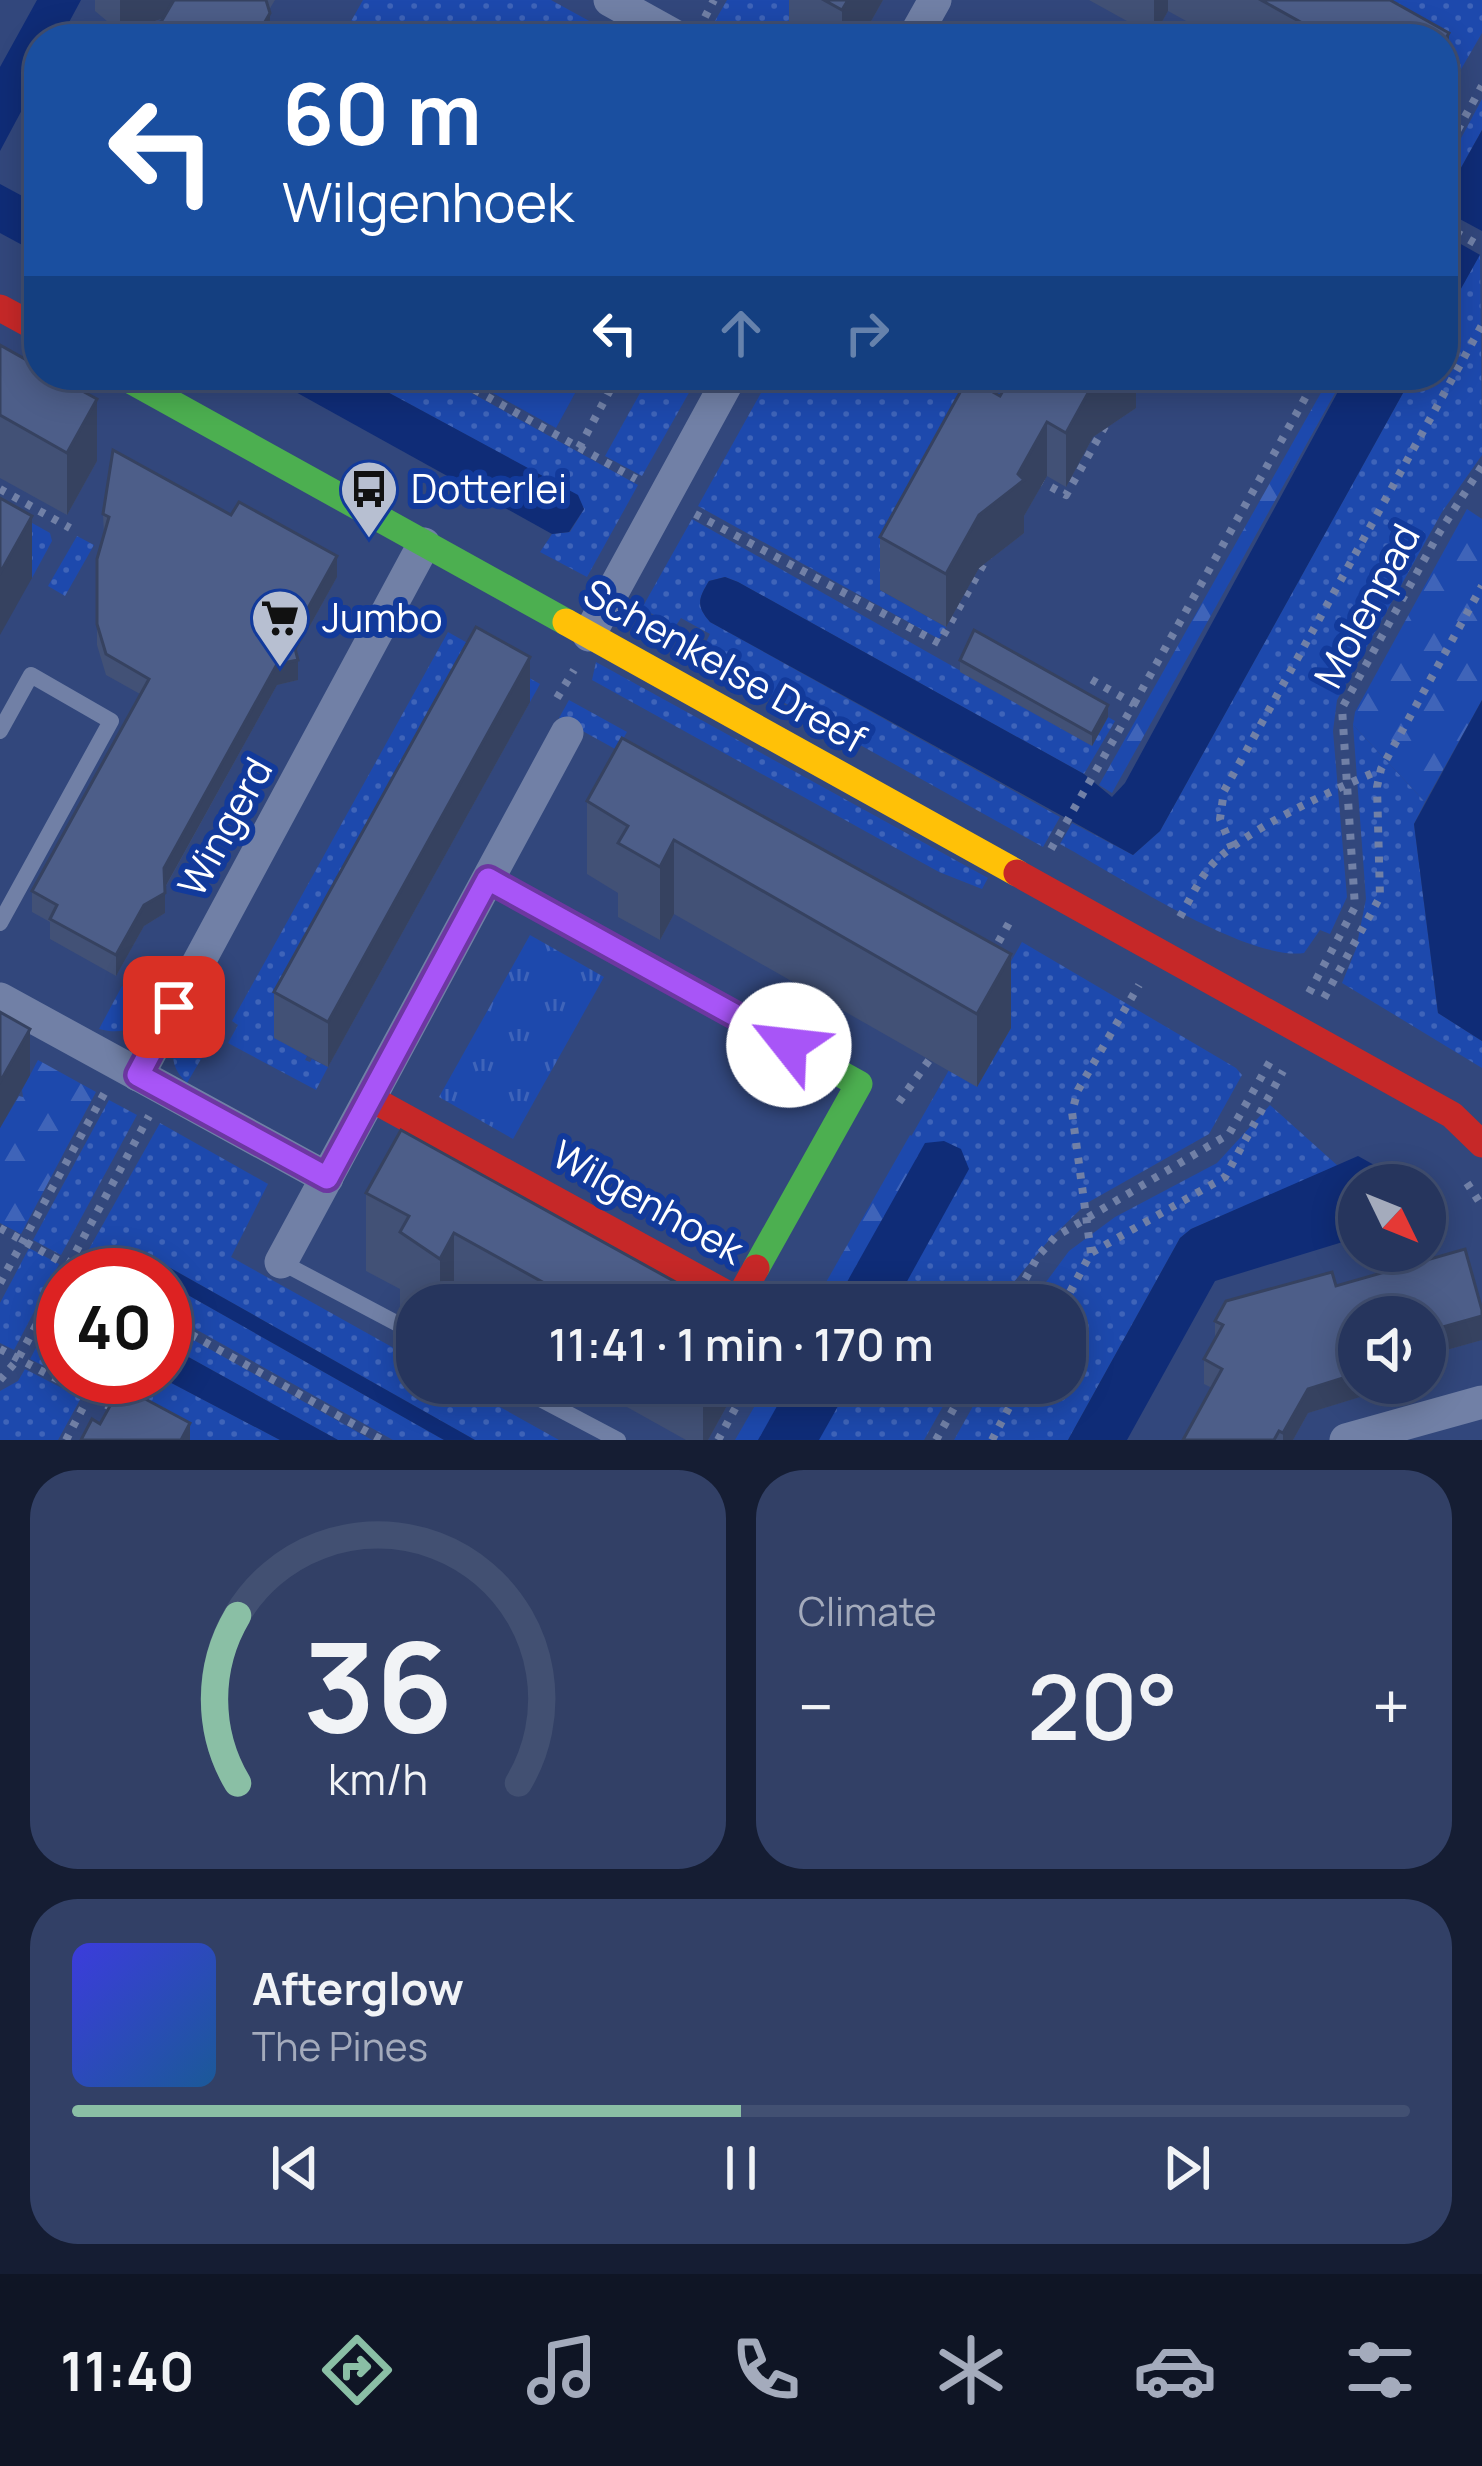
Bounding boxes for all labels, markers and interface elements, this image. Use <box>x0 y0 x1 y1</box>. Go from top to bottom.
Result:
text: 60 m <box>282 55 482 170</box>
icon: left <box>84 72 240 228</box>
text: Wilgenhoek <box>282 164 574 238</box>
icon: left <box>582 300 648 366</box>
icon: ahead <box>708 300 774 366</box>
icon: right <box>834 300 900 366</box>
bus stop icon: Dotterlei <box>338 458 400 540</box>
place label: Dotterlei <box>411 461 567 515</box>
street label: Molenpad <box>1300 514 1432 697</box>
street label: Schenkelse Dreef <box>574 565 877 765</box>
supermarket icon: Jumbo <box>249 587 311 669</box>
place label: Jumbo <box>322 590 442 644</box>
street label: Wingerd <box>164 748 284 905</box>
pin <box>123 956 225 1058</box>
icon: arrive <box>141 974 207 1040</box>
position arrow <box>726 982 852 1108</box>
street label: Wilgenhoek <box>543 1126 755 1277</box>
north arrow <box>1338 1164 1446 1272</box>
map controls <box>1338 1164 1446 1404</box>
speed limit sign: 40 <box>36 1248 192 1404</box>
button: sound <box>1338 1296 1446 1404</box>
text: 11:41 · 1 min · 170 m <box>548 1313 934 1375</box>
text: Climate <box>798 1584 937 1638</box>
text: 36 <box>303 1599 453 1769</box>
text: 20° <box>1027 1644 1178 1767</box>
text: − <box>798 1661 834 1751</box>
text: + <box>1372 1661 1410 1751</box>
text: km/h <box>328 1748 428 1807</box>
text: Afterglow <box>252 1957 464 2019</box>
text: The Pines <box>252 2019 428 2073</box>
icon: previous <box>262 2135 328 2201</box>
icon: pause <box>708 2135 774 2201</box>
icon: next <box>1154 2135 1220 2201</box>
icon: directions <box>315 2328 399 2412</box>
icon: music <box>520 2328 604 2412</box>
icon: phone <box>724 2328 808 2412</box>
icon: climate <box>929 2328 1013 2412</box>
icon: car <box>1133 2328 1217 2412</box>
icon: filters <box>1338 2328 1422 2412</box>
text: 11:40 <box>60 2333 194 2407</box>

